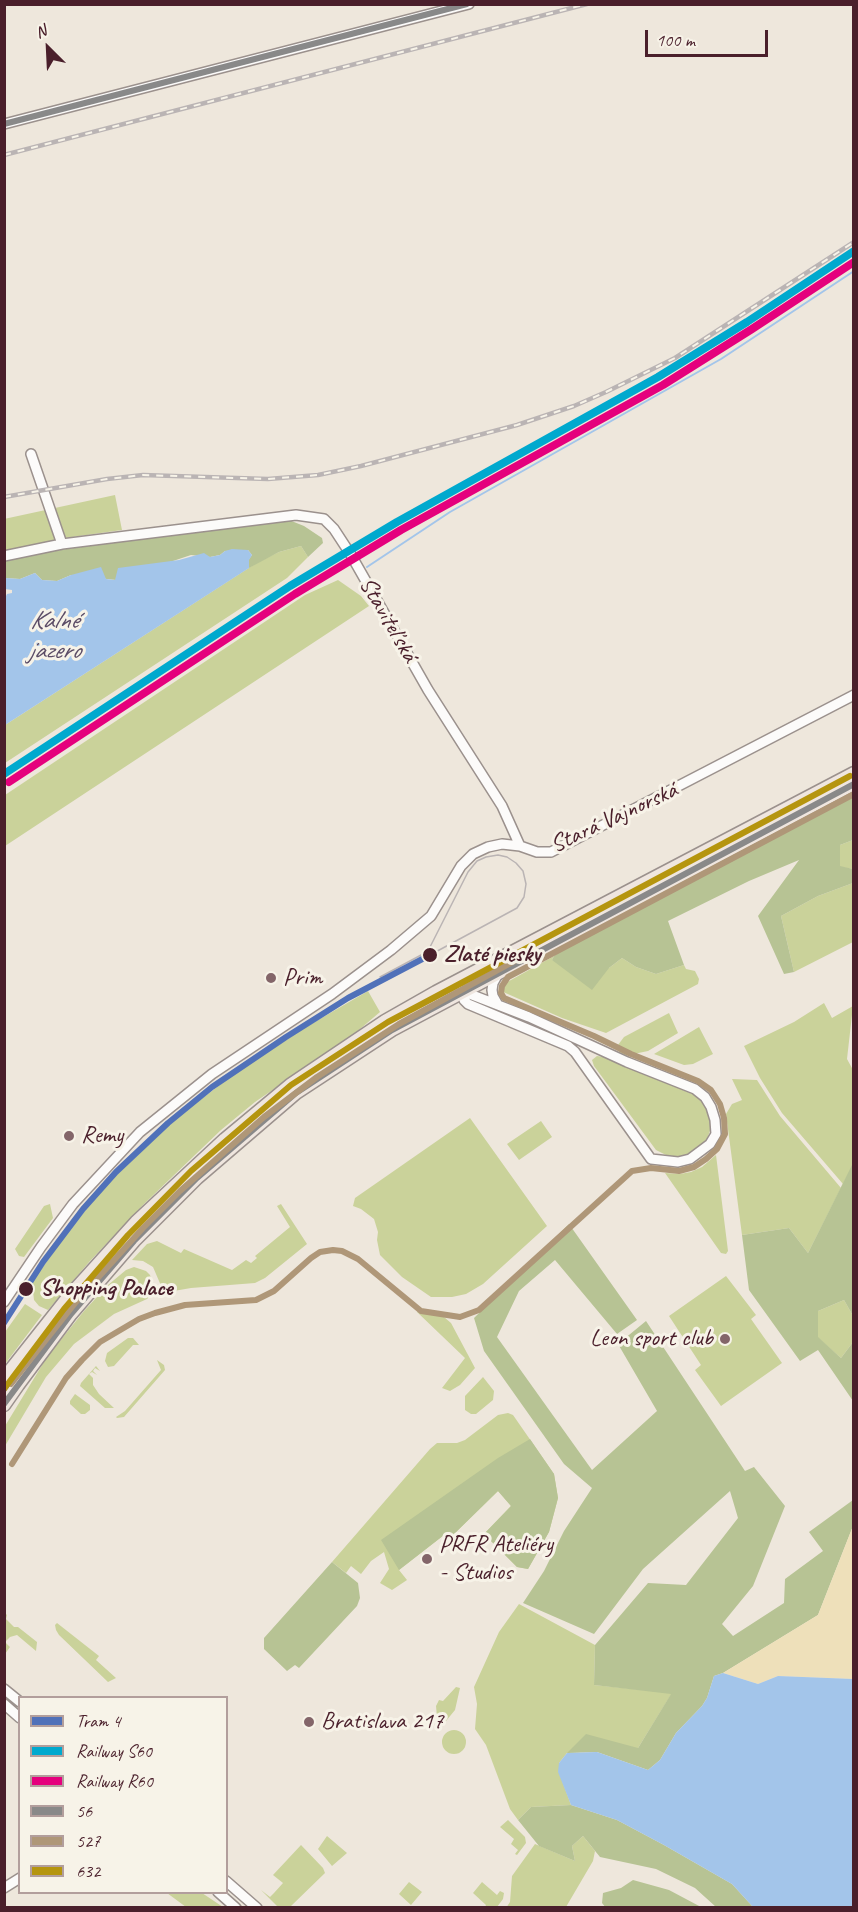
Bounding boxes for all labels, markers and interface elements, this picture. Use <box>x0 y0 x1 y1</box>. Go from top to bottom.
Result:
north arrow <box>18 18 78 78</box>
scale bar <box>648 18 771 56</box>
text: N <box>32 20 49 43</box>
text: 100 m <box>656 29 695 51</box>
street label: Staviteľská <box>352 572 424 668</box>
water label: Kalné jazero <box>28 605 80 666</box>
street label: Stará Vajnorská <box>546 776 682 860</box>
place label: Zlaté piesky <box>444 941 540 969</box>
marker: Zlaté piesky <box>421 946 439 964</box>
place label: Prim <box>283 964 322 992</box>
marker: Prim <box>264 971 278 985</box>
place label: Remy <box>81 1122 123 1150</box>
marker: Remy <box>62 1129 76 1143</box>
place label: Shopping Palace <box>40 1275 173 1303</box>
marker: Shopping Palace <box>17 1280 35 1298</box>
place label: Leon sport club <box>590 1325 713 1353</box>
marker: Leon sport club <box>718 1332 732 1346</box>
place label: PRFR Ateliéry - Studios <box>439 1531 553 1587</box>
marker: PRFR Ateliéry - Studios <box>420 1552 434 1566</box>
legend <box>18 1696 228 1894</box>
place label: Bratislava 217 <box>321 1708 444 1736</box>
text: Tram 4 <box>76 1710 121 1732</box>
marker: Bratislava 217 <box>302 1715 316 1729</box>
text: Railway S60 <box>76 1740 152 1762</box>
text: Railway R60 <box>76 1770 153 1792</box>
text: 56 <box>76 1800 92 1822</box>
text: 527 <box>76 1830 100 1852</box>
text: 632 <box>76 1860 100 1882</box>

